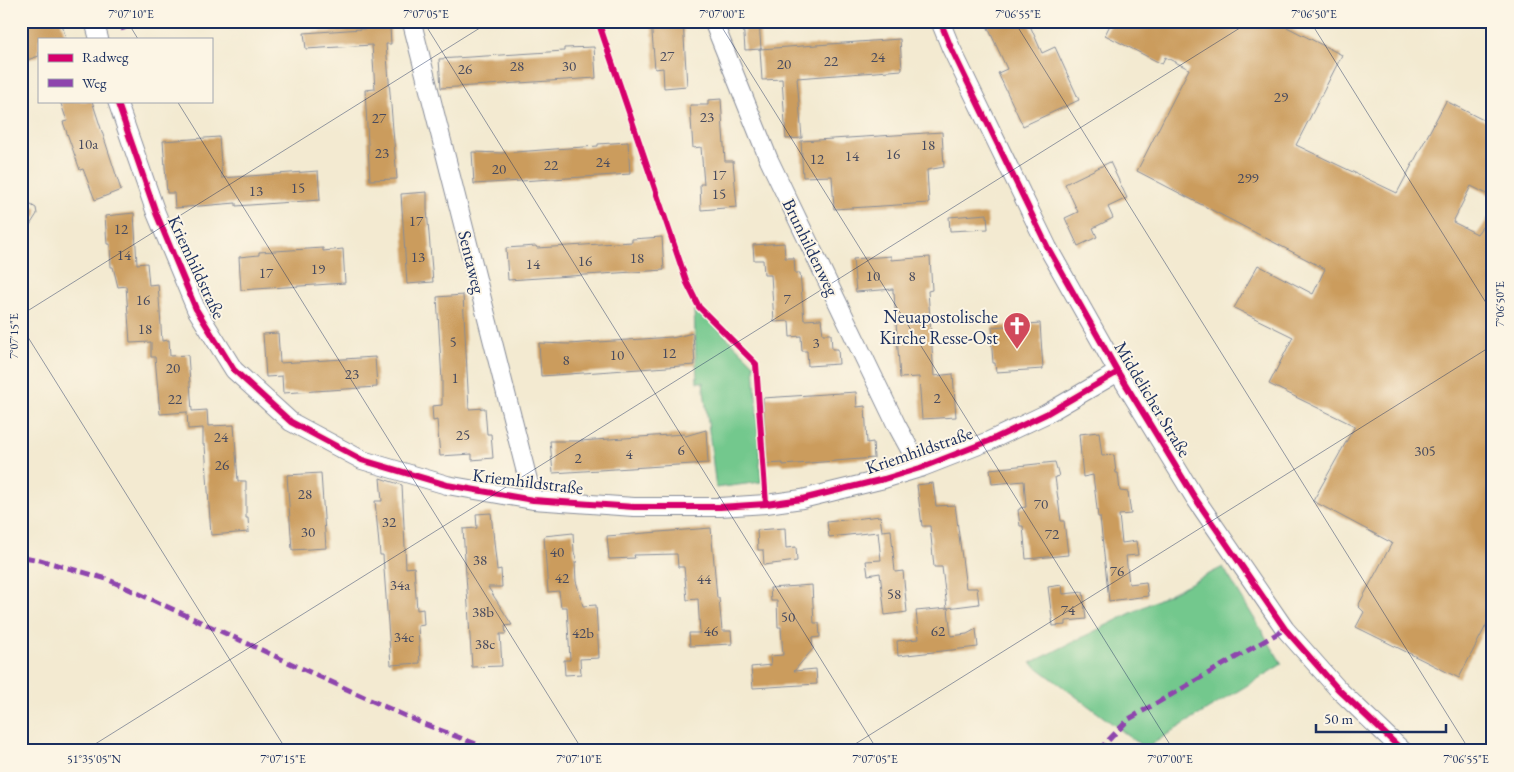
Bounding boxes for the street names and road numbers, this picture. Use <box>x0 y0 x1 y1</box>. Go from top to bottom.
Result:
street label: Brunhildenweg <box>778 195 845 300</box>
street label: Kriemhildstraße <box>163 212 231 322</box>
street label: Sentaweg <box>453 228 491 296</box>
street label: Middelicher Straße <box>1109 337 1197 461</box>
street label: Kriemhildstraße <box>863 421 975 479</box>
street label: Kriemhildstraße <box>471 463 585 499</box>

